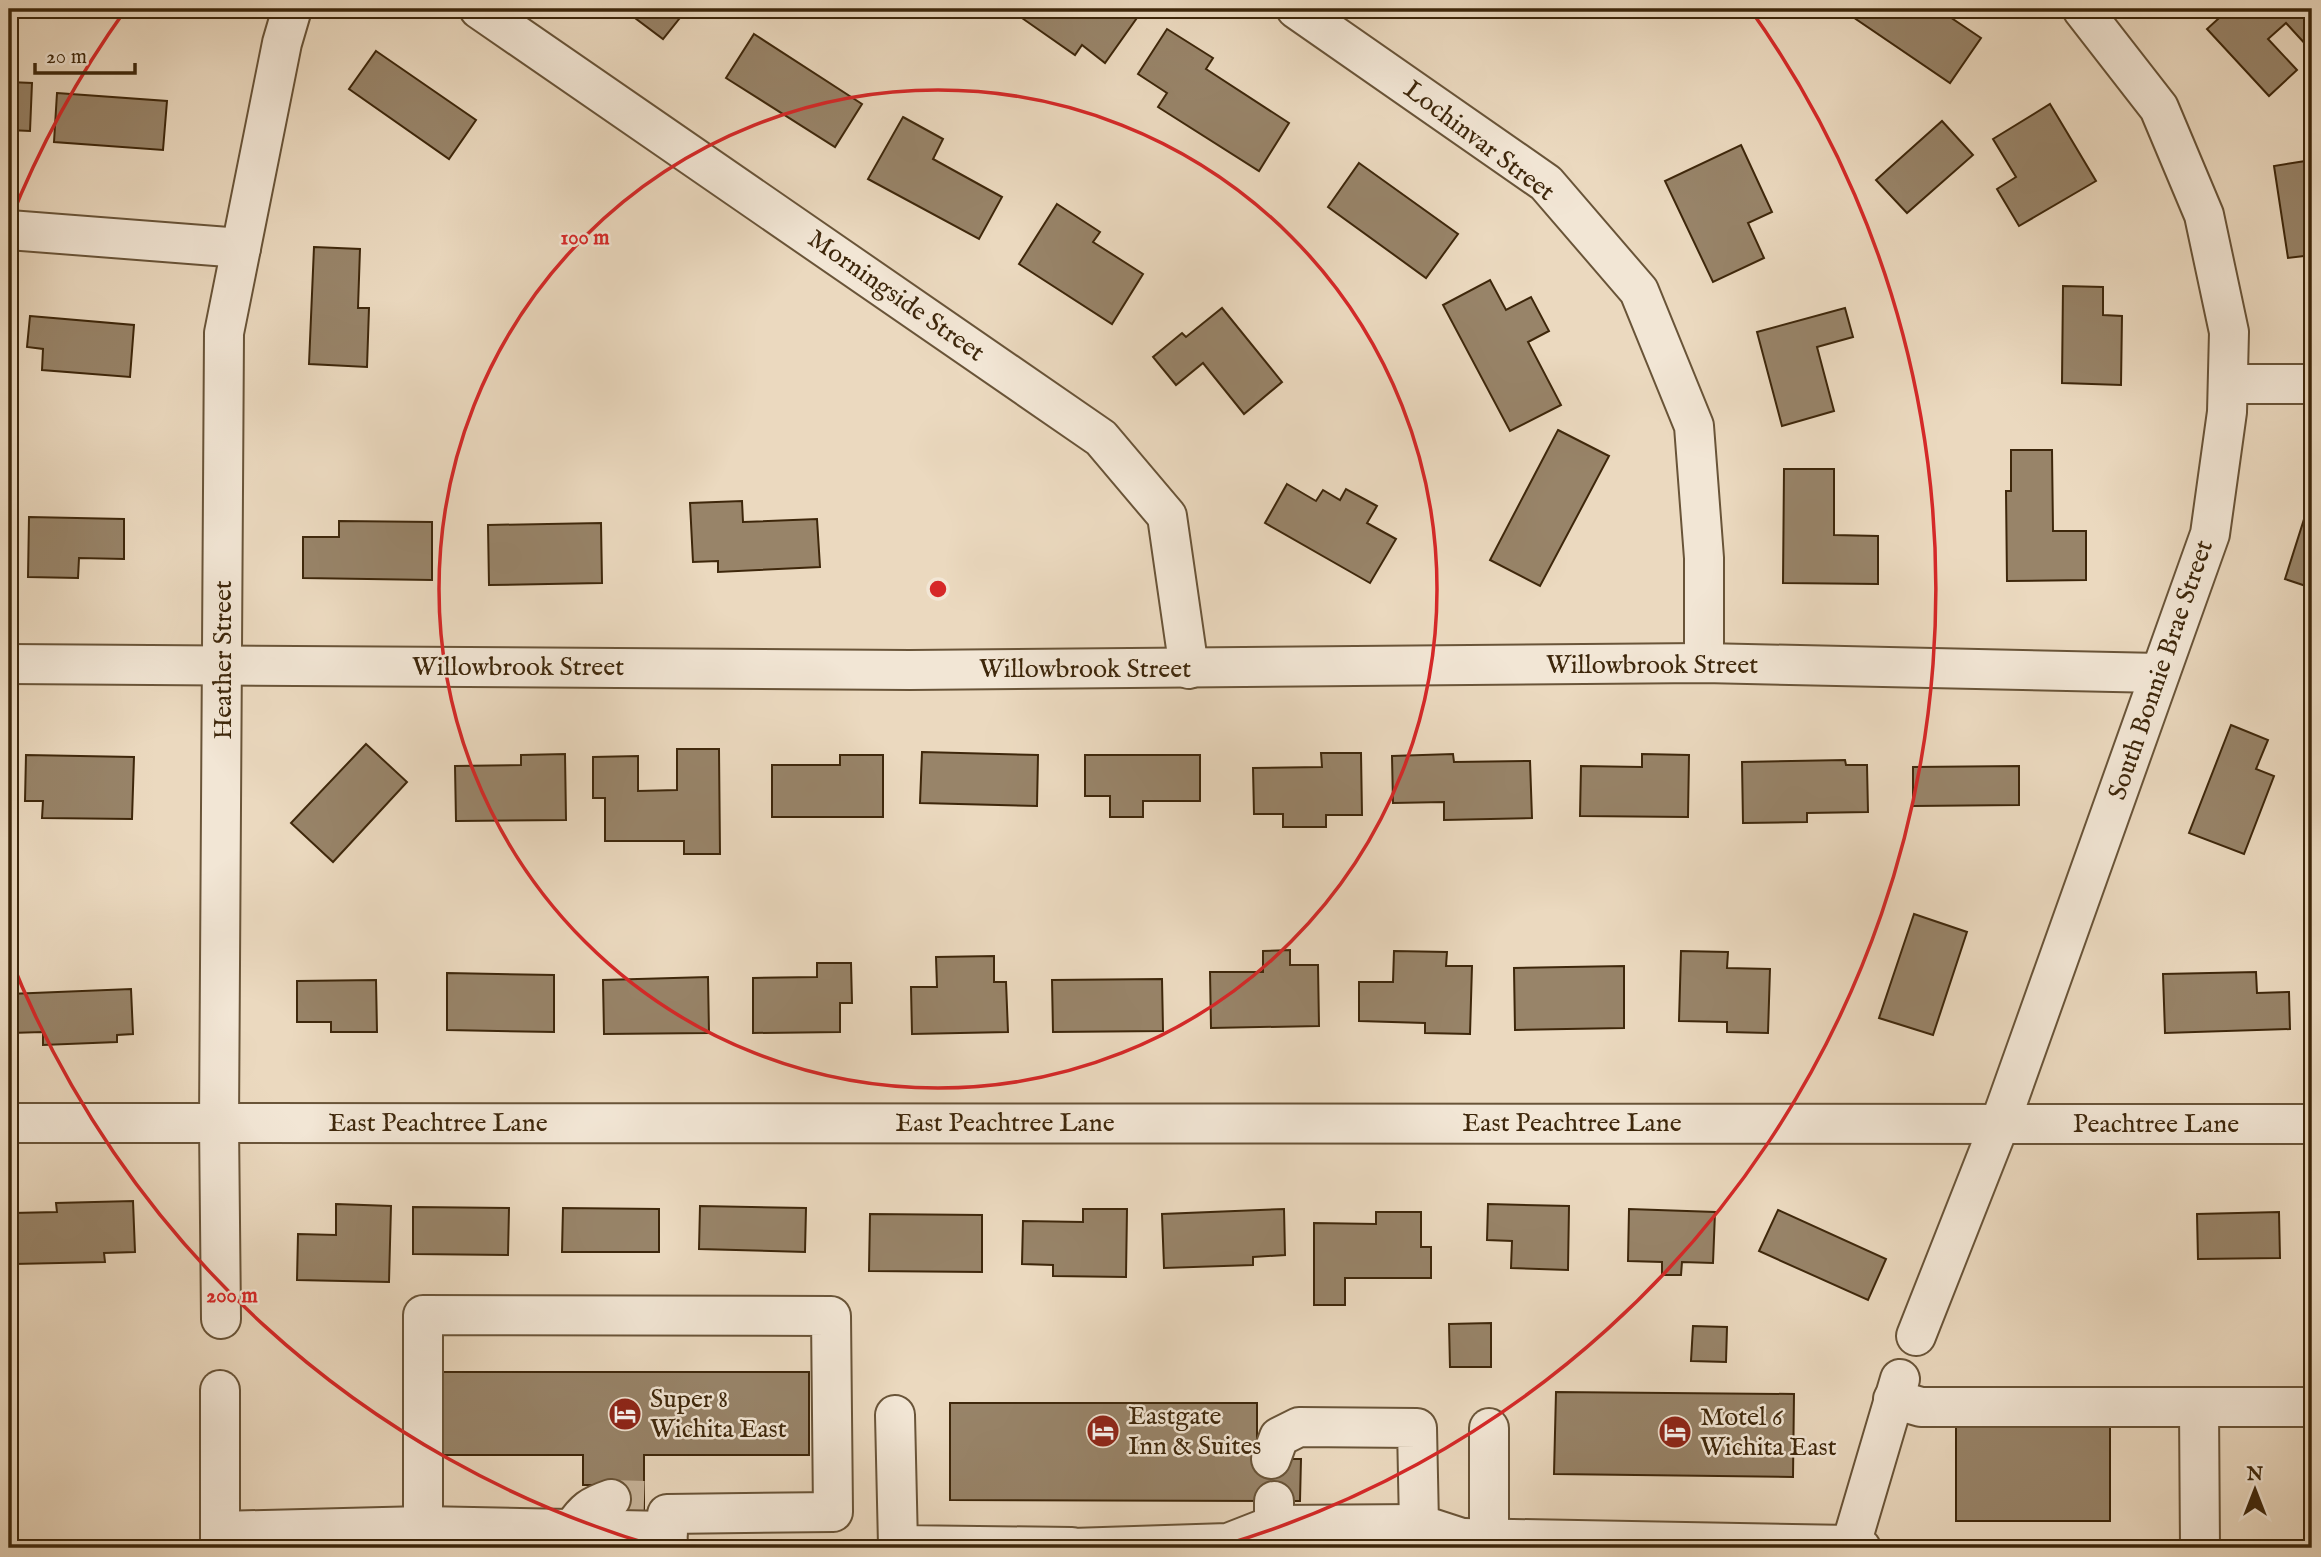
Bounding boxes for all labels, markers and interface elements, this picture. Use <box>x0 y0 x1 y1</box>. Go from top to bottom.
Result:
scale bar <box>35 32 135 76</box>
text: 20 m <box>46 44 87 71</box>
street label: Lochinvar Street <box>1397 73 1561 209</box>
street label: Morningside Street <box>801 223 991 369</box>
text: 100 m <box>560 225 610 252</box>
street label: South Bonnie Brae Street <box>2101 536 2221 804</box>
centre of rings <box>926 577 950 601</box>
street label: Heather Street <box>207 580 240 740</box>
street label: Willowbrook Street <box>1546 649 1758 682</box>
street label: Willowbrook Street <box>412 651 624 684</box>
street label: Willowbrook Street <box>979 653 1191 686</box>
street label: East Peachtree Lane <box>328 1107 548 1140</box>
street label: East Peachtree Lane <box>895 1107 1115 1140</box>
street label: East Peachtree Lane <box>1462 1107 1682 1140</box>
street label: Peachtree Lane <box>2073 1108 2239 1141</box>
text: 200 m <box>206 1283 258 1310</box>
place label: Super 8 Wichita East <box>650 1383 787 1446</box>
hotel icon: Super 8 Wichita East <box>606 1395 644 1433</box>
place label: Eastgate Inn & Suites <box>1128 1400 1261 1463</box>
place label: Motel 6 Wichita East <box>1700 1401 1837 1464</box>
hotel icon: Eastgate Inn & Suites <box>1084 1412 1122 1450</box>
hotel icon: Motel 6 Wichita East <box>1656 1413 1694 1451</box>
north arrow <box>2220 1456 2290 1526</box>
text: N <box>2246 1463 2264 1487</box>

